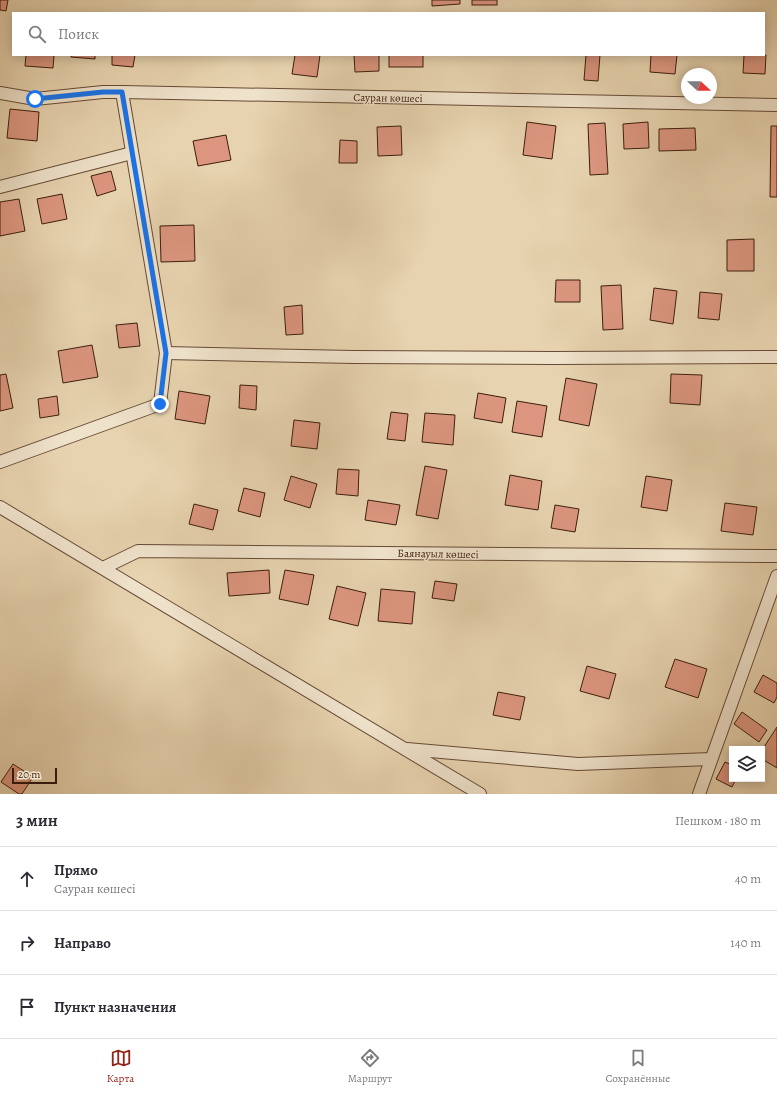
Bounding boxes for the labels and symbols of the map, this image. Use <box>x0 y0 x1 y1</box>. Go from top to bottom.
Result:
north arrow <box>681 68 717 104</box>
route start <box>26 90 44 108</box>
street label: Сауран көшесі <box>353 90 423 106</box>
route end <box>151 395 169 413</box>
street label: Баянауыл көшесі <box>397 546 479 562</box>
scale bar <box>12 766 57 785</box>

